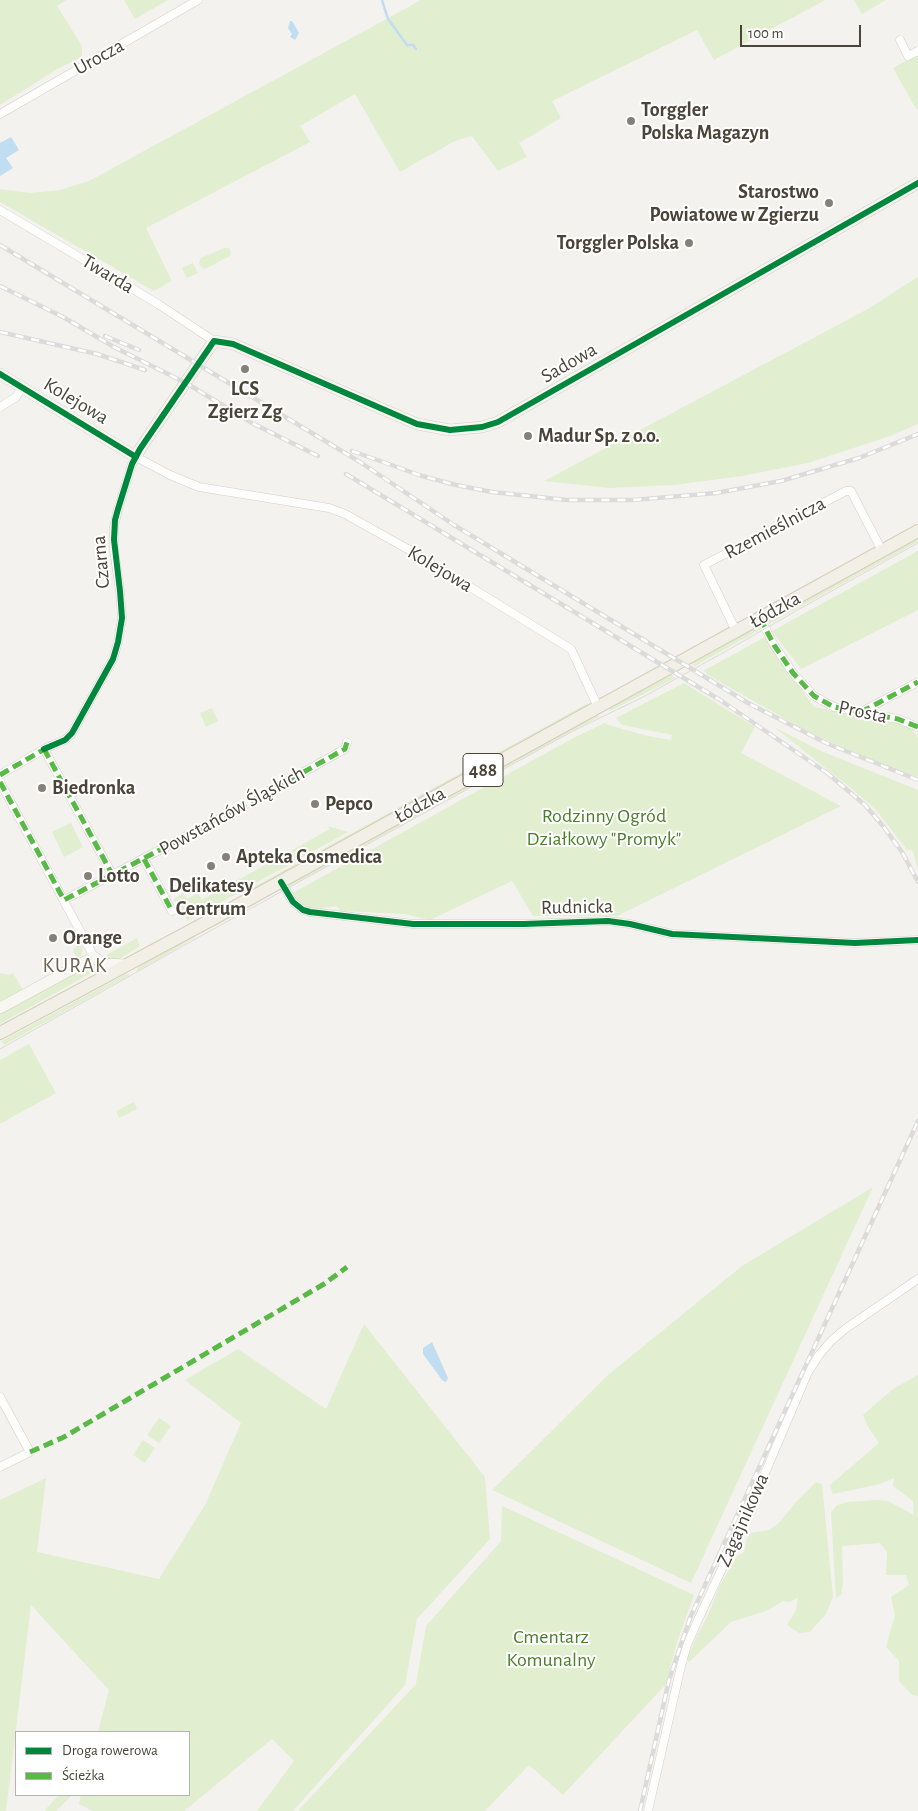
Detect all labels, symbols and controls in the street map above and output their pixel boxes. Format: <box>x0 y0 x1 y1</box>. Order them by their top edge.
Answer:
scale bar <box>743 15 864 47</box>
text: 100 m <box>748 26 783 41</box>
street label: Urocza <box>70 34 128 80</box>
place label: Torggler Polska Magazyn <box>641 98 769 145</box>
marker: Torggler Polska Magazyn <box>625 115 637 127</box>
place label: Starostwo Powiatowe w Zgierzu <box>649 180 819 227</box>
marker: Starostwo Powiatowe w Zgierzu <box>823 197 835 209</box>
place label: Torggler Polska <box>556 231 679 255</box>
marker: Torggler Polska <box>683 237 695 249</box>
street label: Twarda <box>78 249 138 299</box>
street label: Sadowa <box>537 337 601 389</box>
marker: LCS Zgierz Zg <box>239 363 251 375</box>
street label: Kolejowa <box>39 372 113 430</box>
place label: LCS Zgierz Zg <box>208 377 282 424</box>
place label: Madur Sp. z o.o. <box>538 424 660 448</box>
marker: Madur Sp. z o.o. <box>522 430 534 442</box>
street label: Rzemieślnicza <box>720 491 830 565</box>
street label: Czarna <box>87 534 115 590</box>
street label: Kolejowa <box>403 540 477 598</box>
street label: Łódzka <box>745 586 805 634</box>
street label: Prosta <box>836 695 890 729</box>
road number: 488 <box>463 754 503 786</box>
street label: Powstańców Śląskich <box>155 761 309 861</box>
place label: Biedronka <box>52 776 135 800</box>
street label: Łódzka <box>390 781 450 829</box>
marker: Biedronka <box>36 782 48 794</box>
place label: Pepco <box>325 792 373 816</box>
marker: Pepco <box>309 798 321 810</box>
park label: Rodzinny Ogród Działkowy "Promyk" <box>527 804 681 851</box>
place label: Apteka Cosmedica <box>236 845 382 869</box>
marker: Apteka Cosmedica <box>220 851 232 863</box>
marker: Delikatesy Centrum <box>205 860 217 872</box>
place label: Lotto <box>98 864 140 888</box>
marker: Lotto <box>82 870 94 882</box>
place label: Delikatesy Centrum <box>169 874 253 921</box>
street label: Rudnicka <box>541 894 613 920</box>
place label: Orange <box>63 926 122 950</box>
marker: Orange <box>47 932 59 944</box>
district label: KURAK <box>42 953 108 979</box>
street label: Zagajnikowa <box>712 1470 774 1570</box>
park label: Cmentarz Komunalny <box>506 1625 596 1672</box>
legend <box>15 1731 190 1796</box>
text: Droga rowerowa <box>62 1743 158 1758</box>
text: Ścieżka <box>62 1768 105 1783</box>

